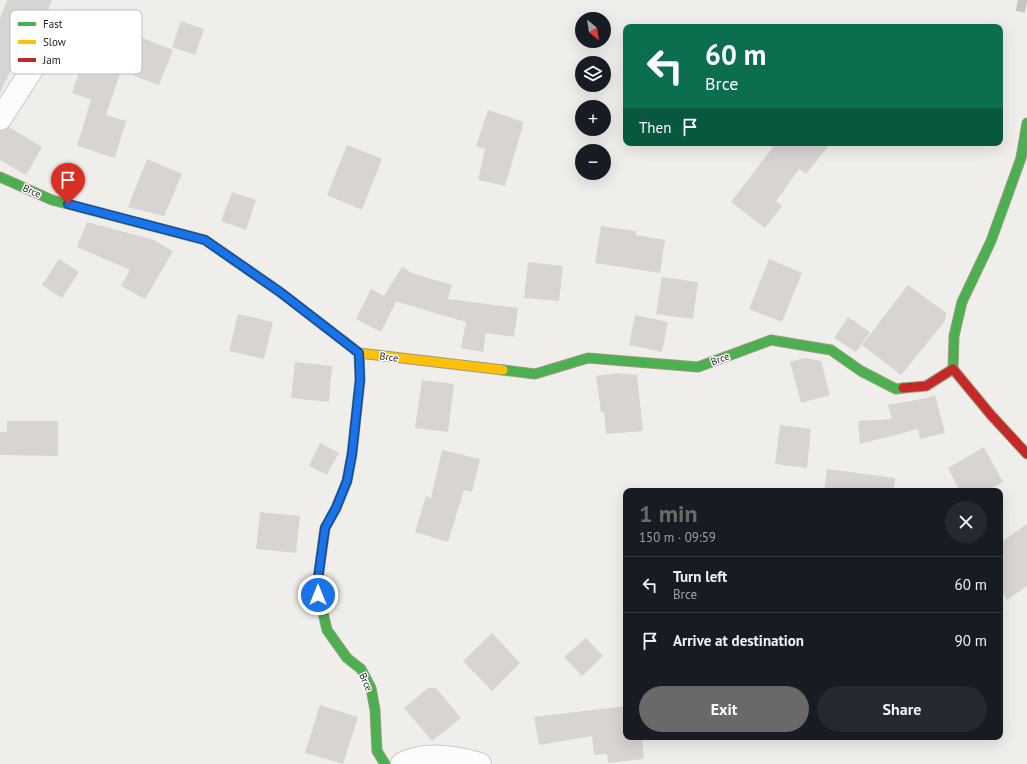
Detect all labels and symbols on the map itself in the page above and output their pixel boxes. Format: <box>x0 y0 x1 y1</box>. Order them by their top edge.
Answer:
legend <box>10 10 142 74</box>
north arrow <box>575 12 611 48</box>
text: Fast <box>43 17 63 31</box>
text: Slow <box>43 35 66 49</box>
text: Jam <box>42 53 61 67</box>
pin <box>51 163 85 204</box>
street label: Brce <box>21 181 43 201</box>
street label: Brce <box>379 349 399 365</box>
street label: Brce <box>709 350 731 368</box>
position arrow <box>297 574 339 616</box>
street label: Brce <box>356 671 376 693</box>

